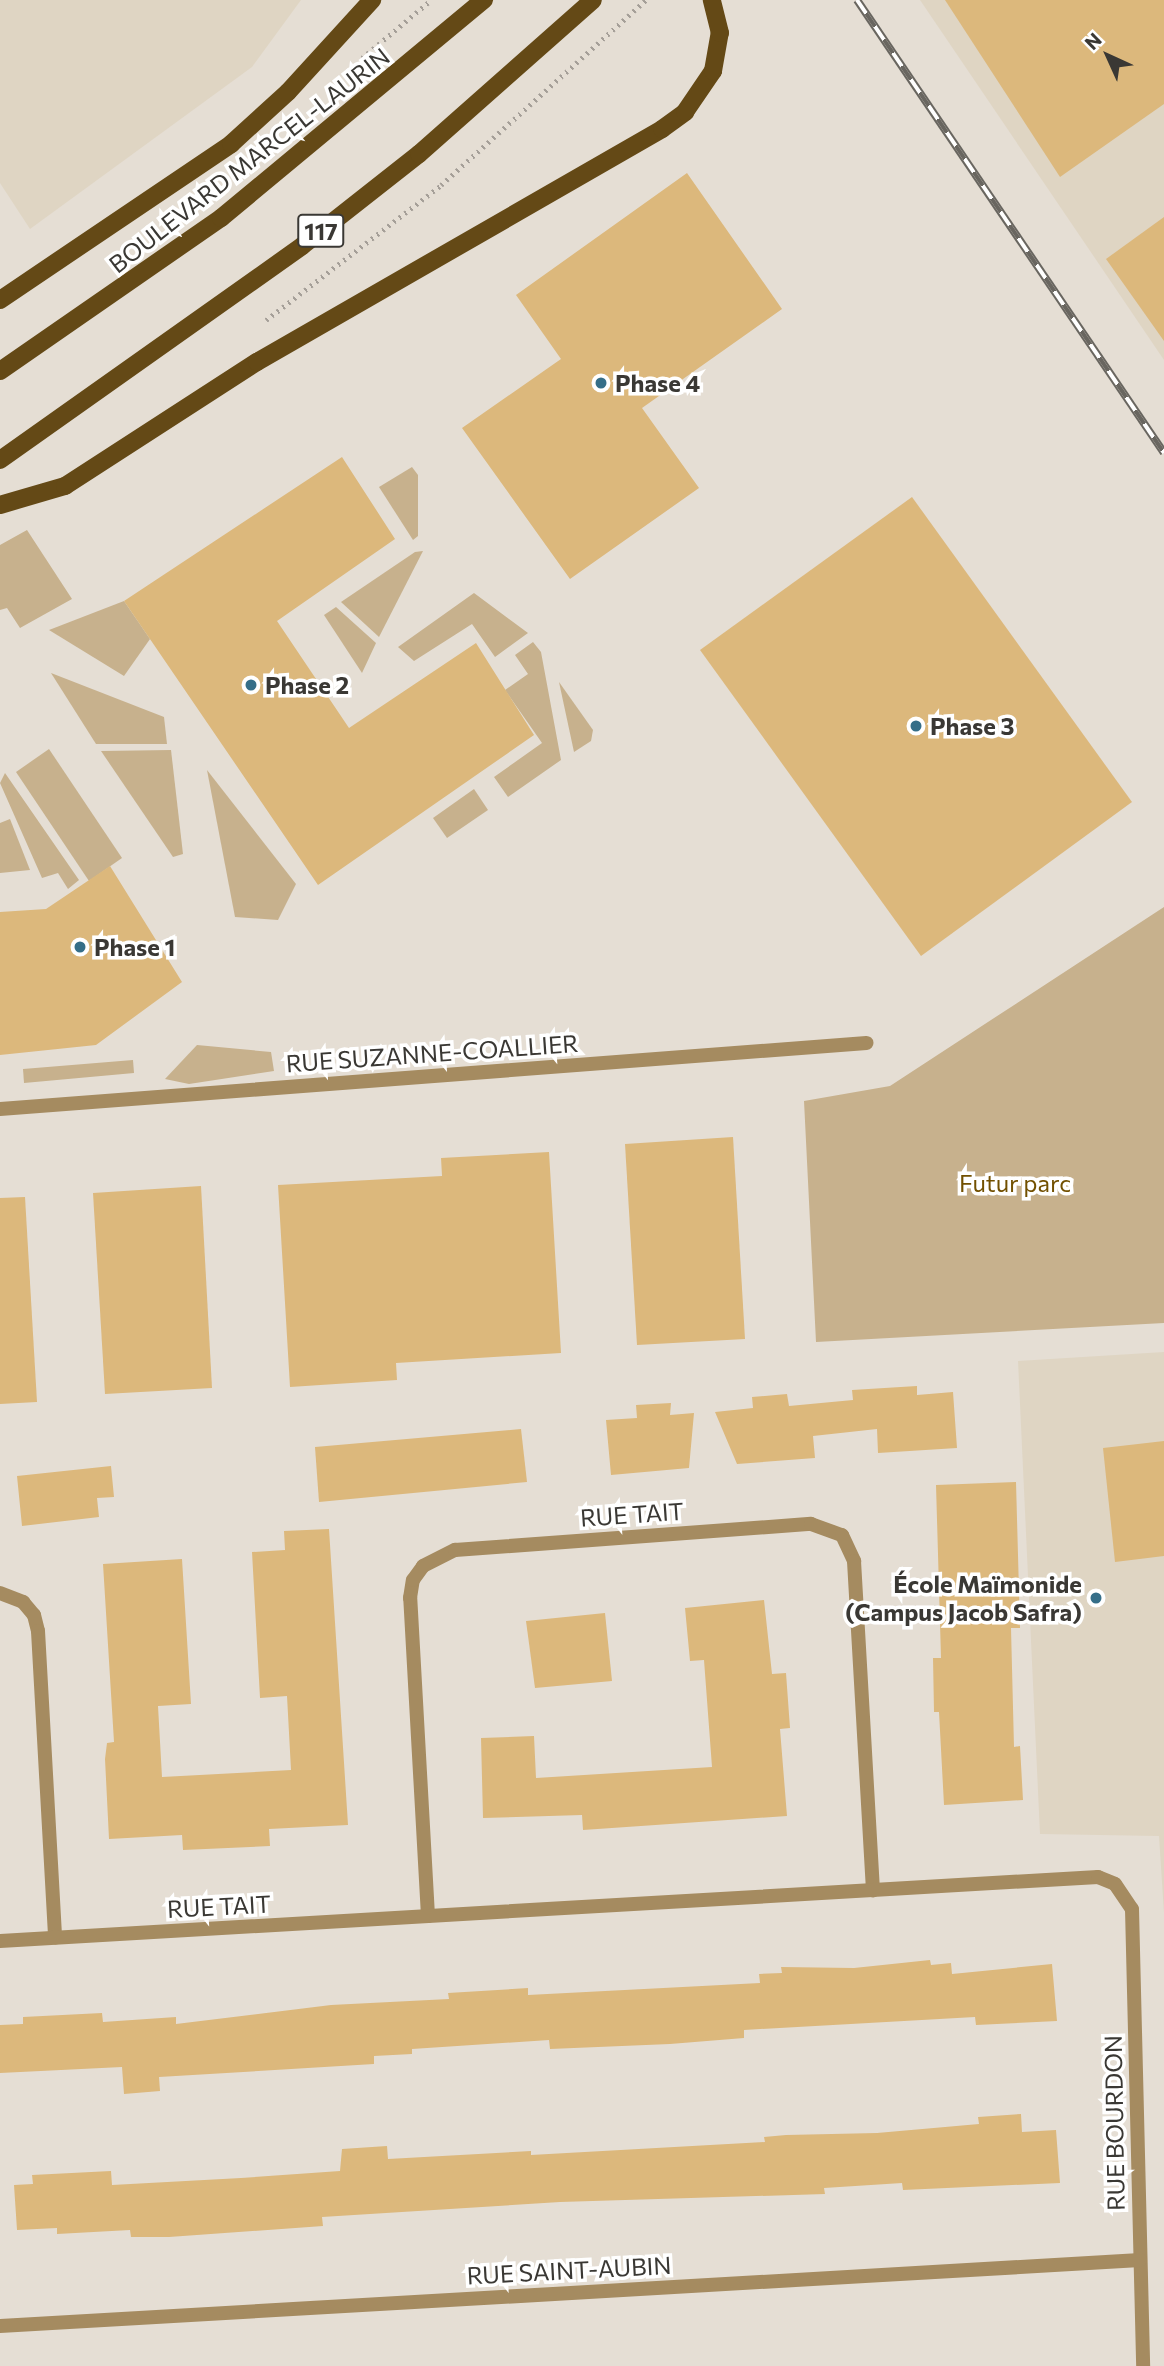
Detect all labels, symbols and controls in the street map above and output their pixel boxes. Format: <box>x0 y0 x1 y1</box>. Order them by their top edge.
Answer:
north arrow <box>1073 21 1143 91</box>
text: N <box>1080 28 1106 54</box>
street label: BOULEVARD MARCEL-LAURIN <box>103 42 395 278</box>
road number: 117 <box>296 212 346 250</box>
place label: Phase 4 <box>615 369 700 397</box>
marker: Phase 4 <box>593 375 609 391</box>
place label: Phase 2 <box>265 671 349 699</box>
marker: Phase 2 <box>243 677 259 693</box>
place label: Phase 3 <box>930 712 1014 740</box>
marker: Phase 3 <box>908 718 924 734</box>
place label: Phase 1 <box>94 933 175 961</box>
marker: Phase 1 <box>72 939 88 955</box>
street label: RUE SUZANNE-COALLIER <box>285 1028 579 1078</box>
park label: Futur parc <box>959 1169 1071 1197</box>
street label: RUE TAIT <box>579 1496 685 1532</box>
place label: École Maïmonide (Campus Jacob Safra) <box>845 1570 1082 1626</box>
marker: École Maïmonide (Campus Jacob Safra) <box>1088 1590 1104 1606</box>
street label: RUE TAIT <box>166 1889 272 1923</box>
street label: RUE BOURDON <box>1098 2035 1130 2211</box>
street label: RUE SAINT-AUBIN <box>466 2250 672 2290</box>

